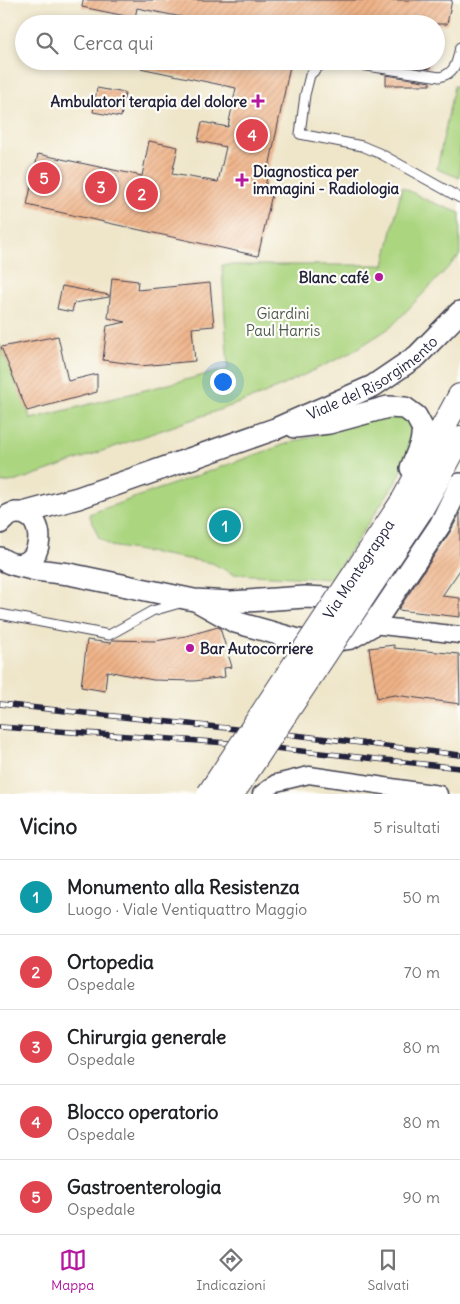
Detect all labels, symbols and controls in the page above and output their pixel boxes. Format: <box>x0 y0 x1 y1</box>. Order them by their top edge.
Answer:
search box <box>15 15 445 70</box>
icon: search <box>33 29 61 57</box>
text: Cerca qui <box>73 31 154 55</box>
place label: Ambulatori terapia del dolore <box>51 92 247 112</box>
marker: Ambulatori terapia del dolore <box>251 94 265 108</box>
pin: 4 <box>236 116 268 154</box>
pin: 5 <box>28 159 60 197</box>
place label: Diagnostica per immagini - Radiologia <box>253 162 400 199</box>
pin: 3 <box>85 168 117 206</box>
marker: Diagnostica per immagini - Radiologia <box>235 173 249 187</box>
pin: 2 <box>126 175 158 213</box>
place label: Blanc café <box>299 268 369 287</box>
marker: Blanc café <box>373 271 385 283</box>
park label: Giardini Paul Harris <box>246 304 320 340</box>
street label: Viale del Risorgimento <box>304 332 441 423</box>
your location <box>210 369 236 395</box>
pin: 1 <box>209 507 241 545</box>
street label: Via Montegrappa <box>318 515 398 622</box>
place label: Bar Autocorriere <box>200 639 313 658</box>
marker: Bar Autocorriere <box>184 642 196 654</box>
text: Vicino <box>20 813 77 840</box>
text: 5 risultati <box>373 817 440 837</box>
text: Monumento alla Resistenza <box>67 875 300 899</box>
text: 1 <box>33 887 39 907</box>
text: 50 m <box>402 887 440 907</box>
text: Luogo · Viale Ventiquattro Maggio <box>67 899 307 919</box>
text: Ortopedia <box>67 950 154 974</box>
text: 2 <box>32 962 40 982</box>
text: 70 m <box>404 962 440 982</box>
text: Ospedale <box>67 974 135 994</box>
text: Chirurgia generale <box>67 1025 226 1049</box>
text: 3 <box>31 1037 41 1057</box>
text: 80 m <box>402 1037 440 1057</box>
text: Ospedale <box>67 1049 135 1069</box>
text: Blocco operatorio <box>67 1100 219 1124</box>
text: 4 <box>31 1112 41 1132</box>
text: 80 m <box>402 1112 440 1132</box>
text: Ospedale <box>67 1124 135 1144</box>
text: Gastroenterologia <box>67 1175 221 1199</box>
text: 5 <box>31 1187 41 1207</box>
text: 90 m <box>402 1187 440 1207</box>
text: Ospedale <box>67 1199 135 1219</box>
tab: Mappa <box>51 1246 94 1294</box>
tab: Indicazioni <box>196 1246 266 1294</box>
tab: Salvati <box>368 1246 409 1294</box>

